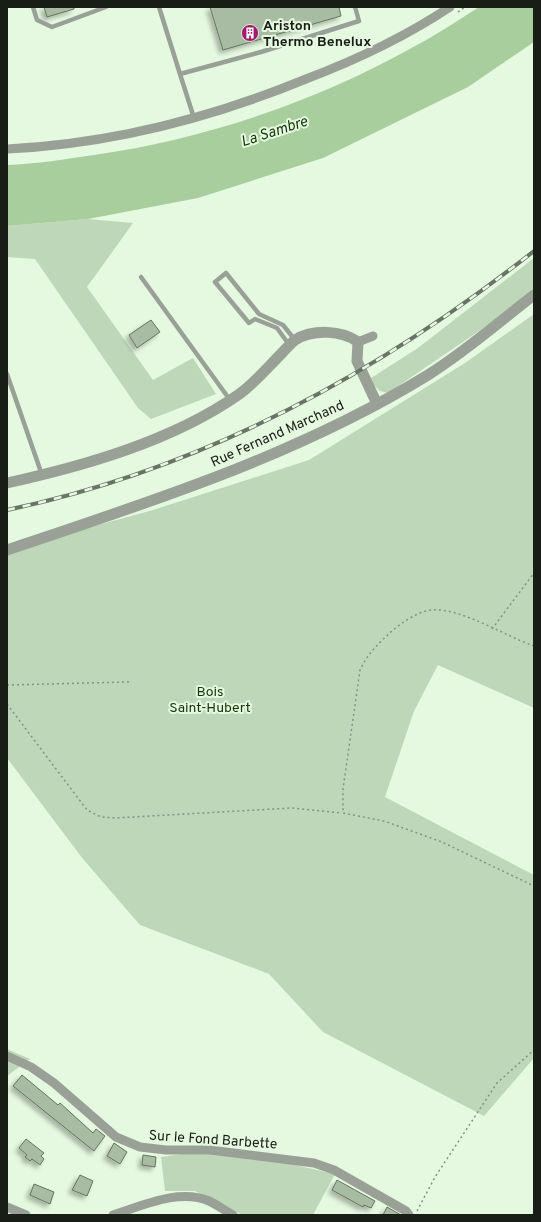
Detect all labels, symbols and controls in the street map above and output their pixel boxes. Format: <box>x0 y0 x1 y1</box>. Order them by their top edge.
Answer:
place label: Ariston Thermo Benelux <box>263 18 371 51</box>
building icon: Ariston Thermo Benelux <box>240 23 260 43</box>
water label: La Sambre <box>239 113 310 152</box>
street label: Rue Fernand Marchand <box>208 397 347 471</box>
park label: Bois Saint-Hubert <box>169 684 251 717</box>
street label: Sur le Fond Barbette <box>148 1128 278 1153</box>

